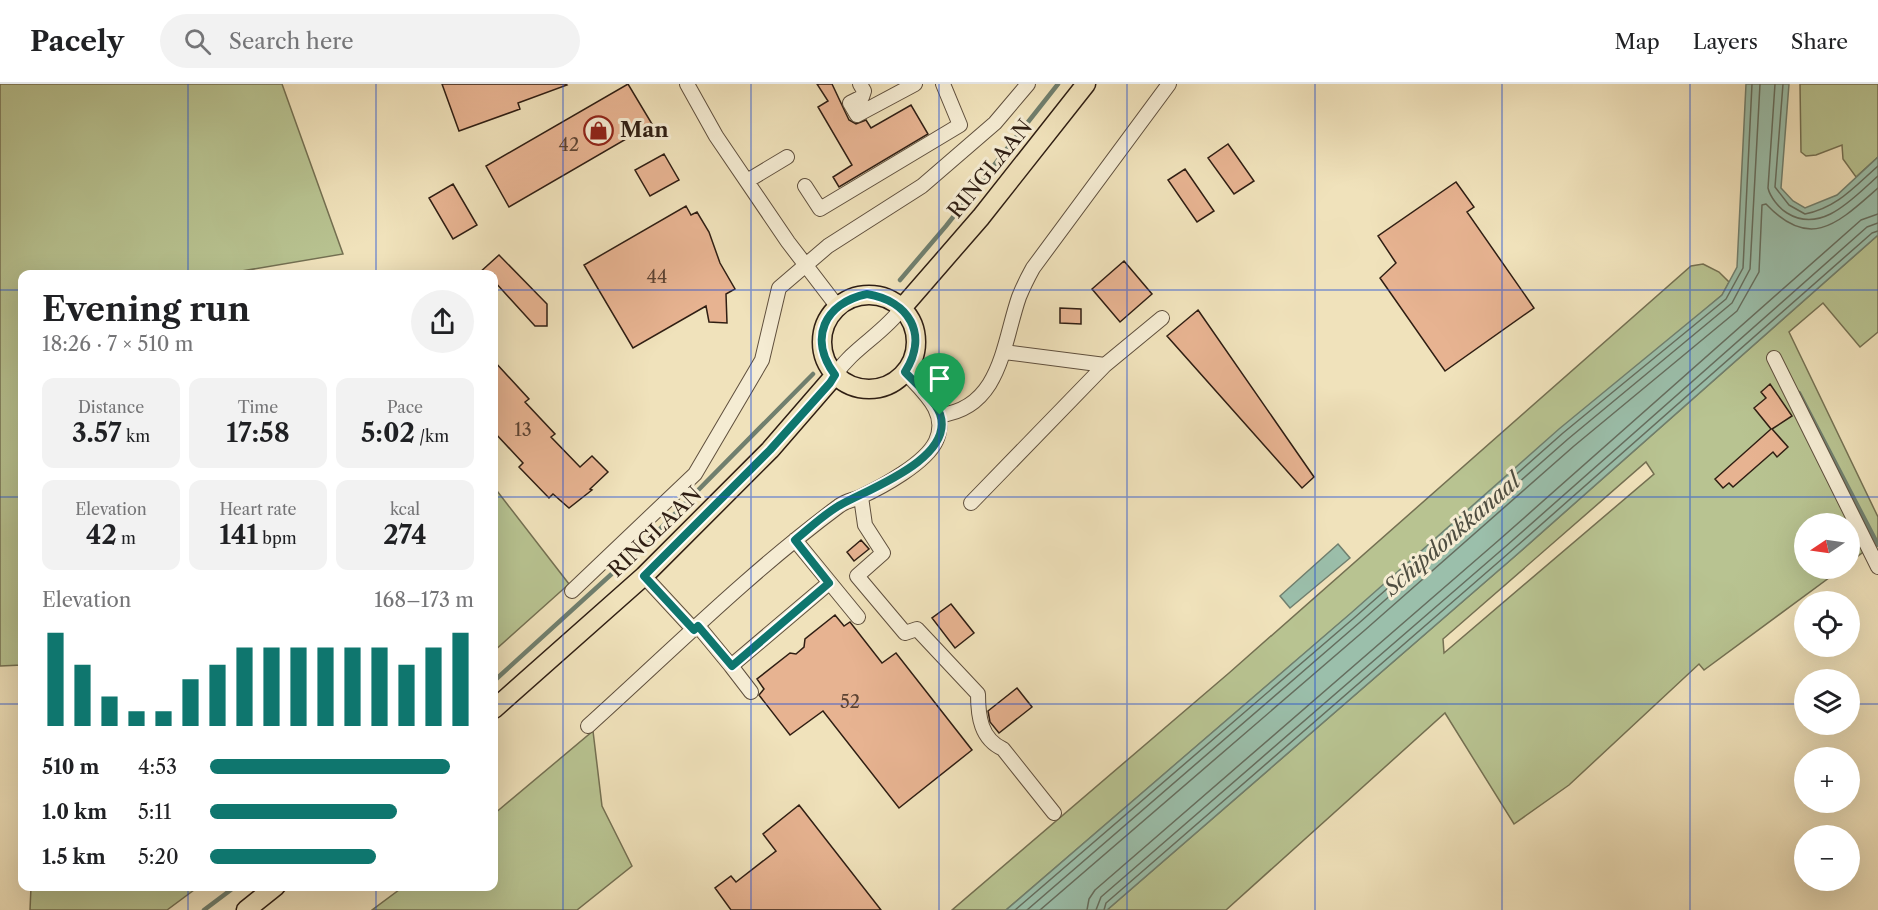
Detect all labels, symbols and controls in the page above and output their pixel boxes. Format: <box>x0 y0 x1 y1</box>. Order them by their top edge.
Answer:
search box <box>160 14 580 68</box>
text: Pacely <box>30 24 124 58</box>
icon: search <box>181 25 214 58</box>
text: Search here <box>229 28 354 55</box>
text: Map <box>1615 29 1660 54</box>
text: Layers <box>1693 29 1758 54</box>
text: Share <box>1791 29 1848 54</box>
shop icon: Man <box>583 114 615 146</box>
street label: RINGLAAN <box>942 114 1037 223</box>
place label: Man <box>620 117 669 142</box>
house number: 42 <box>559 134 579 156</box>
house number: 44 <box>647 266 667 288</box>
text: Evening run <box>42 289 250 330</box>
button: share <box>411 290 474 353</box>
text: 18:26 · 7 × 510 m <box>42 332 193 356</box>
pin <box>914 353 965 415</box>
icon: arrive <box>923 362 956 395</box>
text: Distance <box>78 397 144 417</box>
text: Time <box>238 397 278 417</box>
text: Pace <box>387 397 423 417</box>
text: 3.57 <box>72 417 122 449</box>
text: 17:58 <box>226 417 290 449</box>
text: 5:02 <box>361 417 415 449</box>
house number: 13 <box>514 419 532 441</box>
text: km <box>122 426 150 446</box>
text: /km <box>415 426 449 446</box>
water label: Schipdonkkanaal <box>1377 466 1528 602</box>
street label: RINGLAAN <box>603 481 706 582</box>
text: Elevation <box>75 499 147 519</box>
text: Heart rate <box>219 499 297 519</box>
text: kcal <box>390 499 420 519</box>
north arrow <box>1794 513 1860 579</box>
map controls <box>1794 513 1860 891</box>
text: 42 <box>86 519 117 551</box>
text: 141 <box>219 519 258 551</box>
text: 274 <box>383 519 427 551</box>
text: m <box>117 528 136 548</box>
text: bpm <box>258 528 297 548</box>
text: Elevation <box>42 588 131 612</box>
text: 168–173 m <box>374 588 474 612</box>
button: locate <box>1794 591 1860 657</box>
button: layers <box>1794 669 1860 735</box>
house number: 52 <box>840 691 860 713</box>
button: + <box>1794 747 1860 813</box>
text: 510 m <box>42 755 100 779</box>
text: 4:53 <box>138 755 177 779</box>
text: 1.0 km <box>42 800 107 824</box>
text: 5:11 <box>138 800 171 824</box>
button: − <box>1794 825 1860 891</box>
text: 1.5 km <box>42 845 106 869</box>
text: 5:20 <box>138 845 179 869</box>

